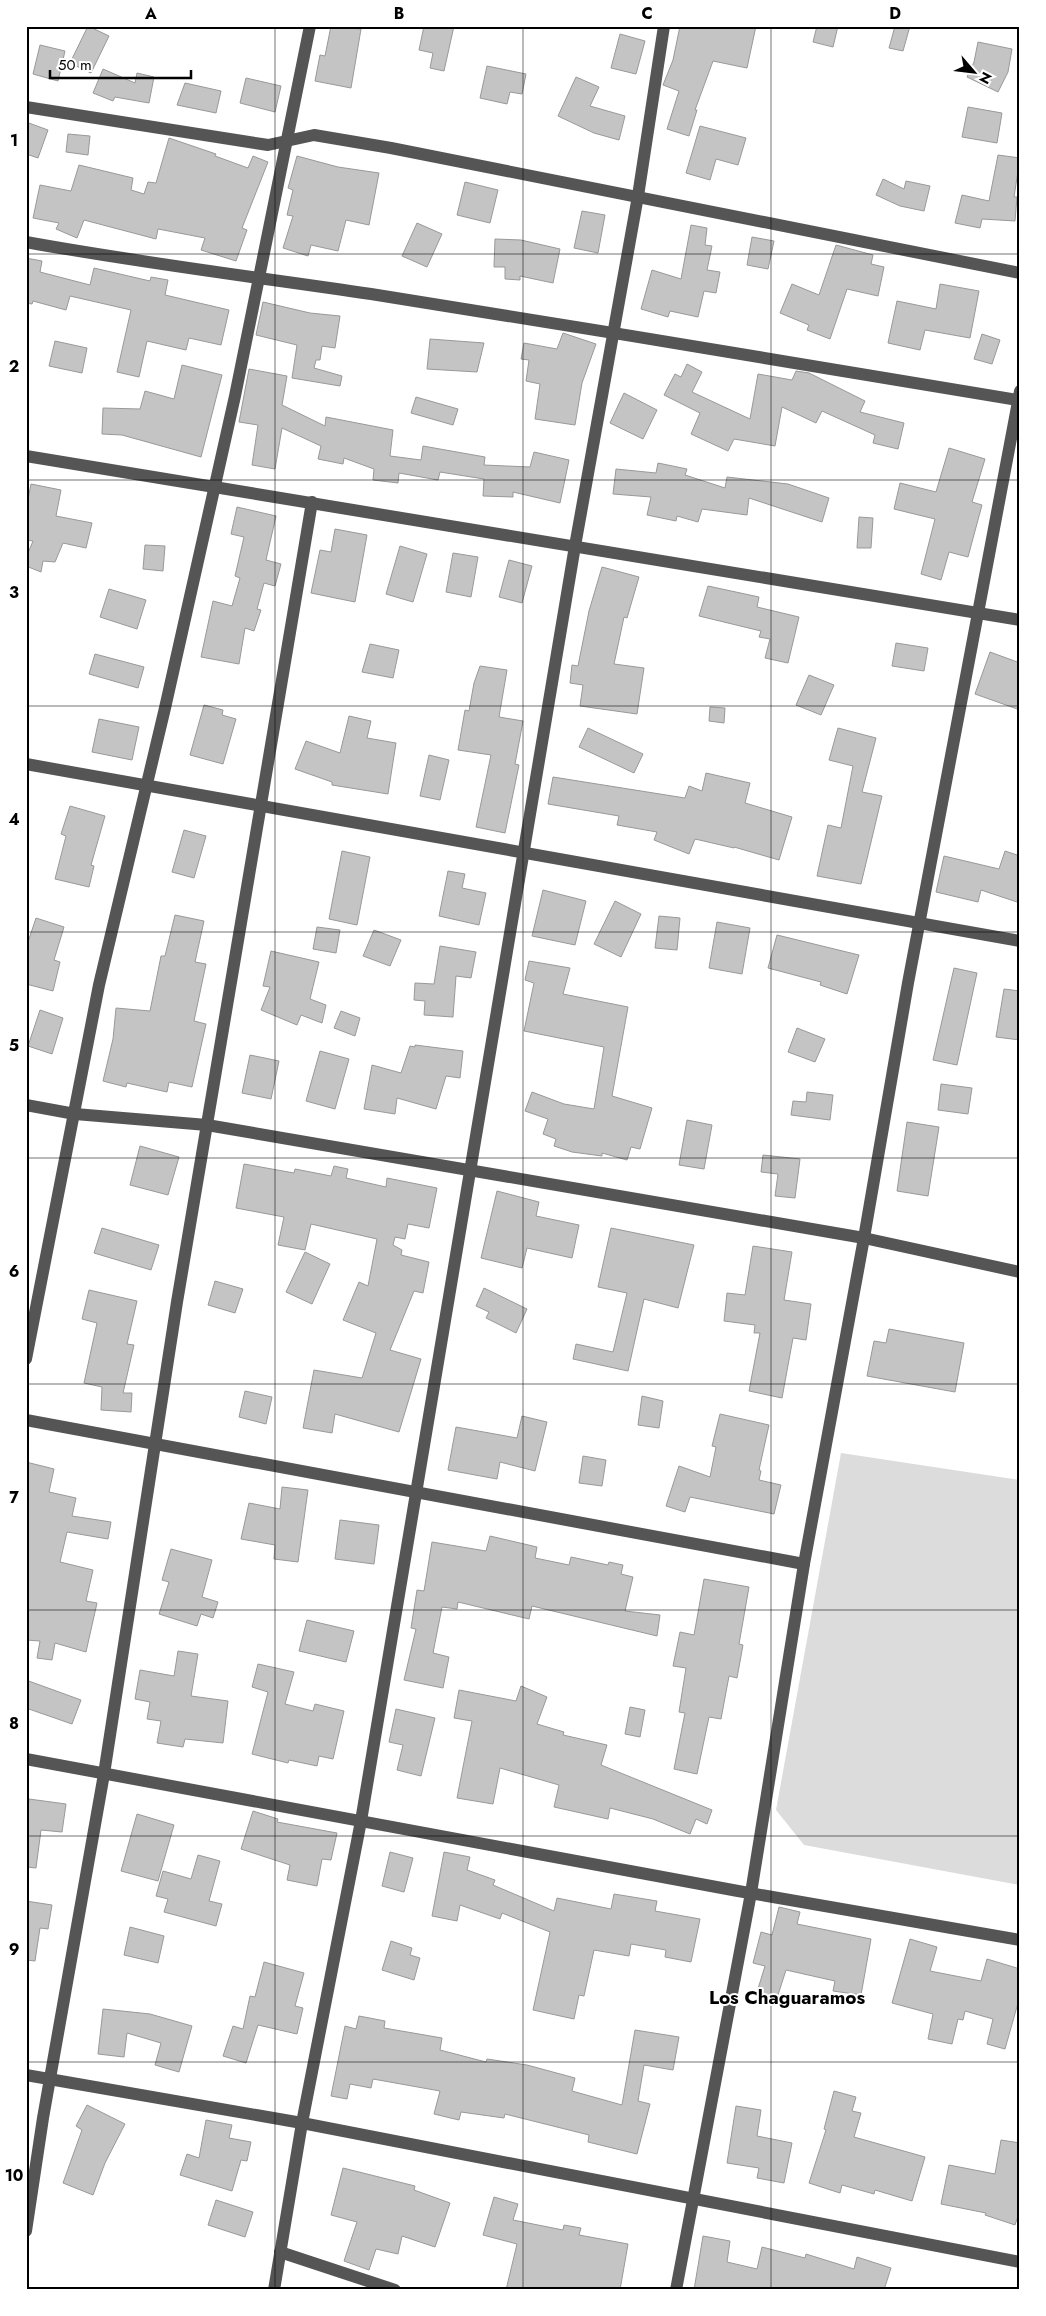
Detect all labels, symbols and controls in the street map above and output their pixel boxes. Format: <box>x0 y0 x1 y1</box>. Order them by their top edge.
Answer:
text: A <box>144 2 157 25</box>
text: B <box>394 2 404 25</box>
text: C <box>641 2 653 25</box>
text: D <box>889 2 901 25</box>
scale bar <box>50 48 191 80</box>
north arrow <box>948 48 998 98</box>
text: 50 m <box>58 54 92 76</box>
text: N <box>974 68 997 88</box>
text: 1 <box>10 129 18 152</box>
text: 2 <box>9 355 19 378</box>
text: 3 <box>9 581 19 604</box>
text: 4 <box>8 808 20 831</box>
text: 5 <box>9 1034 19 1057</box>
text: 6 <box>9 1260 19 1283</box>
text: 7 <box>9 1486 19 1509</box>
text: 8 <box>9 1712 19 1735</box>
text: 9 <box>9 1938 19 1961</box>
district label: Los Chaguaramos <box>709 1984 865 2011</box>
text: 10 <box>5 2164 23 2187</box>

